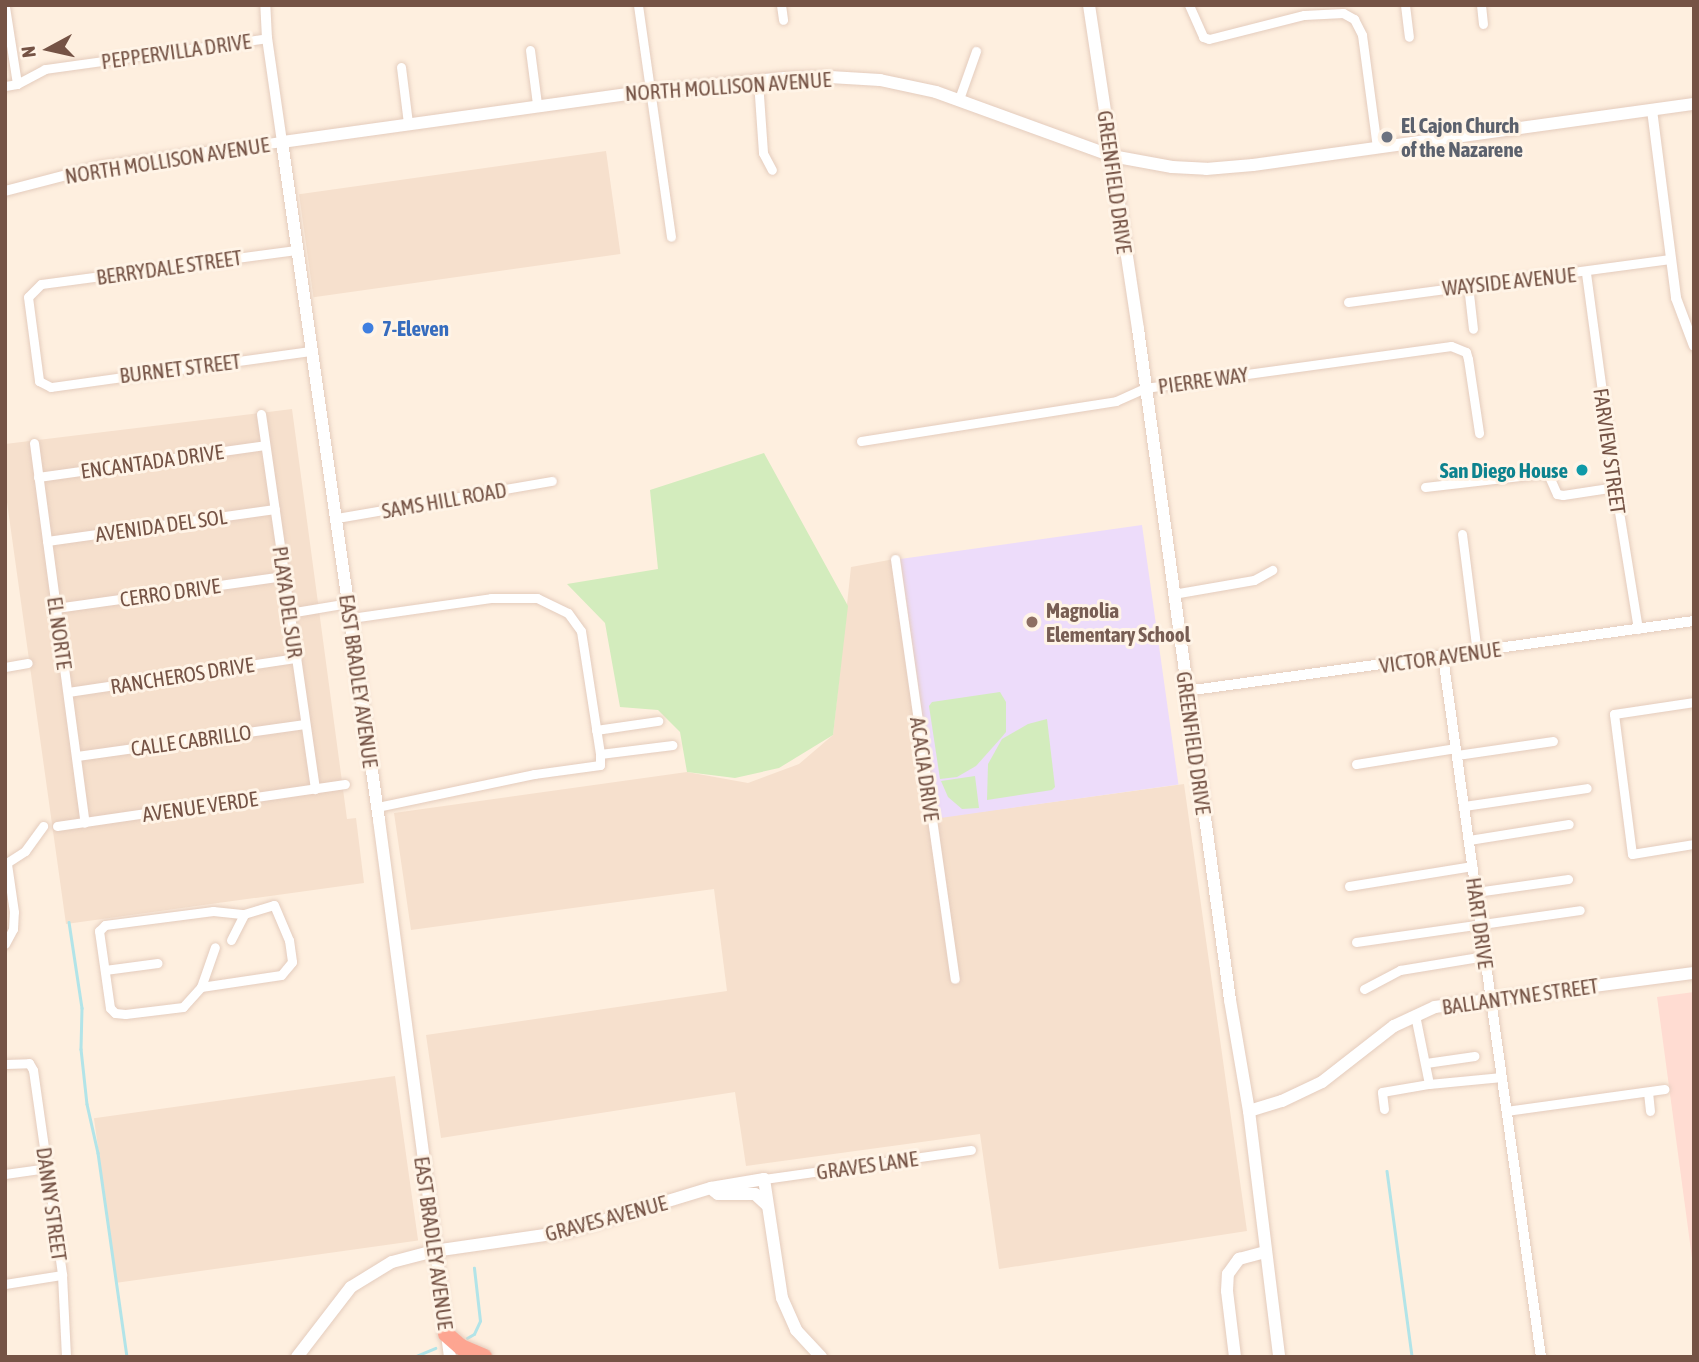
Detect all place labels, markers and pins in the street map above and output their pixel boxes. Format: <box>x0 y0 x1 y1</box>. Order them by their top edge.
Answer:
place label: El Cajon Church of the Nazarene <box>1401 112 1523 162</box>
marker: El Cajon Church of the Nazarene <box>1379 129 1395 145</box>
place label: 7-Eleven <box>382 315 449 341</box>
marker: 7-Eleven <box>360 320 376 336</box>
place label: San Diego House <box>1440 457 1568 483</box>
marker: San Diego House <box>1574 462 1590 478</box>
place label: Magnolia Elementary School <box>1046 597 1190 647</box>
marker: Magnolia Elementary School <box>1024 614 1040 630</box>

